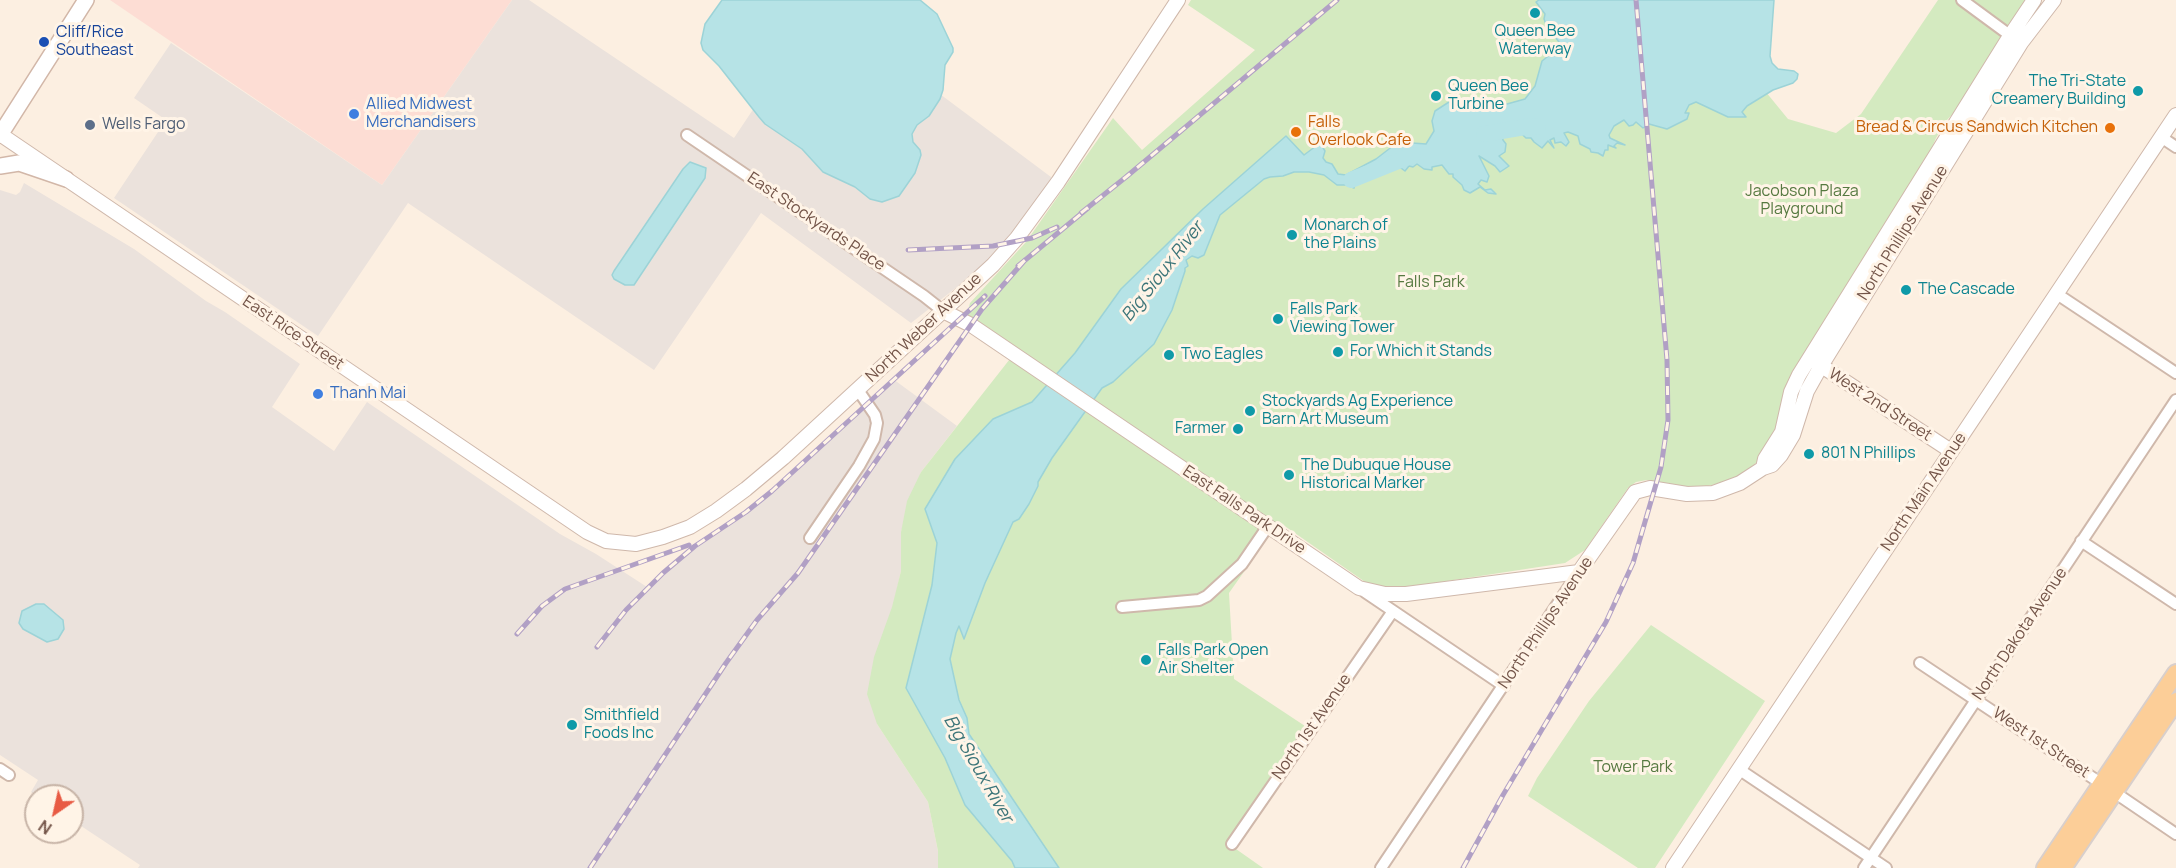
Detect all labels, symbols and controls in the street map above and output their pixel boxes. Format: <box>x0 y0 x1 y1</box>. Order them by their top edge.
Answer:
marker: Queen Bee Waterway <box>1528 6 1542 20</box>
place label: Queen Bee Waterway <box>1495 22 1575 60</box>
place label: Cliff/Rice Southeast <box>56 23 134 61</box>
marker: Cliff/Rice Southeast <box>37 35 51 49</box>
place label: The Tri-State Creamery Building <box>1992 72 2126 110</box>
place label: Queen Bee Turbine <box>1448 77 1529 115</box>
marker: The Tri-State Creamery Building <box>2131 84 2145 98</box>
marker: Queen Bee Turbine <box>1429 89 1443 103</box>
place label: Allied Midwest Merchandisers <box>366 95 476 133</box>
marker: Allied Midwest Merchandisers <box>347 107 361 121</box>
place label: Falls Overlook Cafe <box>1308 113 1411 151</box>
place label: Wells Fargo <box>102 115 185 135</box>
marker: Wells Fargo <box>83 118 97 132</box>
place label: Bread & Circus Sandwich Kitchen <box>1856 118 2098 138</box>
marker: Bread & Circus Sandwich Kitchen <box>2103 121 2117 135</box>
marker: Falls Overlook Cafe <box>1289 125 1303 139</box>
street label: North Phillips Avenue <box>1854 162 1952 304</box>
street label: East Stockyards Place <box>743 169 889 275</box>
park label: Jacobson Plaza Playground <box>1745 182 1859 220</box>
place label: Monarch of the Plains <box>1304 216 1388 254</box>
water label: Big Sioux River <box>1117 218 1209 326</box>
marker: Monarch of the Plains <box>1285 228 1299 242</box>
street label: North Weber Avenue <box>862 269 986 387</box>
park label: Falls Park <box>1397 273 1465 293</box>
place label: The Cascade <box>1918 280 2015 300</box>
marker: The Cascade <box>1899 283 1913 297</box>
street label: East Rice Street <box>239 292 347 374</box>
place label: Falls Park Viewing Tower <box>1290 300 1395 338</box>
marker: Falls Park Viewing Tower <box>1271 312 1285 326</box>
place label: For Which it Stands <box>1350 342 1492 362</box>
place label: Two Eagles <box>1181 345 1263 365</box>
marker: For Which it Stands <box>1331 345 1345 359</box>
marker: Two Eagles <box>1162 348 1176 362</box>
street label: West 2nd Street <box>1825 364 1935 446</box>
place label: Thanh Mai <box>330 384 406 404</box>
marker: Thanh Mai <box>311 387 325 401</box>
place label: Stockyards Ag Experience Barn Art Museum <box>1262 392 1453 430</box>
marker: Stockyards Ag Experience Barn Art Museum <box>1243 404 1257 418</box>
place label: Farmer <box>1175 419 1226 439</box>
marker: Farmer <box>1231 422 1245 436</box>
street label: North Main Avenue <box>1877 429 1971 555</box>
place label: 801 N Phillips <box>1821 444 1916 464</box>
marker: 801 N Phillips <box>1802 447 1816 461</box>
place label: The Dubuque House Historical Marker <box>1301 456 1451 494</box>
street label: East Falls Park Drive <box>1179 462 1309 558</box>
marker: The Dubuque House Historical Marker <box>1282 468 1296 482</box>
street label: North Phillips Avenue <box>1495 553 1597 693</box>
street label: North Dakota Avenue <box>1969 564 2071 704</box>
place label: Falls Park Open Air Shelter <box>1158 641 1268 679</box>
marker: Falls Park Open Air Shelter <box>1139 653 1153 667</box>
street label: North 1st Avenue <box>1268 671 1356 783</box>
street label: West 1st Street <box>1989 704 2093 782</box>
place label: Smithfield Foods Inc <box>584 706 659 744</box>
water label: Big Sioux River <box>939 711 1017 827</box>
marker: Smithfield Foods Inc <box>565 718 579 732</box>
park label: Tower Park <box>1593 758 1673 778</box>
north arrow <box>24 784 84 844</box>
text: N <box>34 815 56 840</box>

